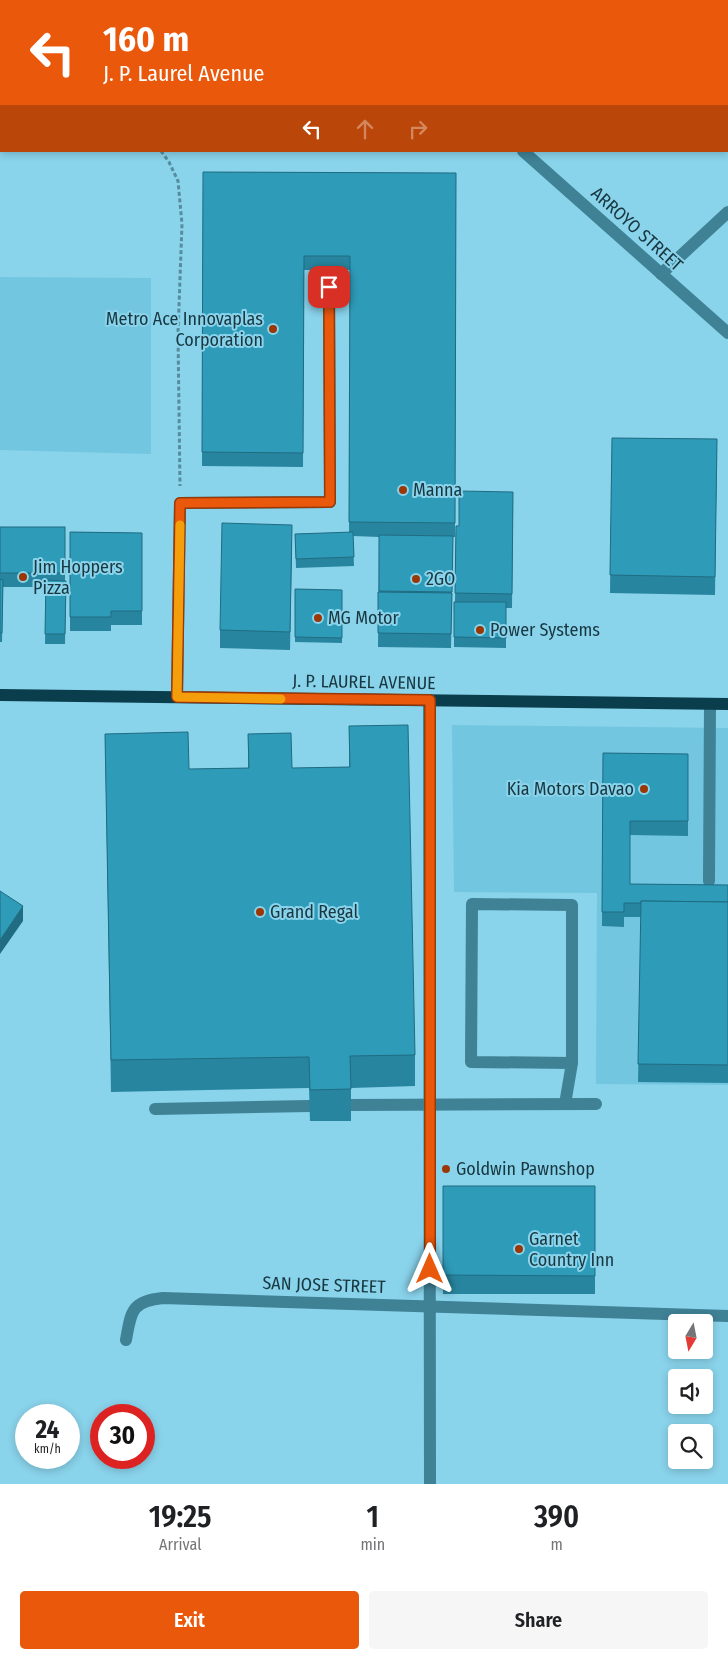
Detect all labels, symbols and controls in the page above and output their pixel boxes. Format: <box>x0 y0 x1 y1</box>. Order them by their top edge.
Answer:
text: 160 m <box>103 18 189 60</box>
icon: left <box>20 20 85 85</box>
text: J. P. Laurel Avenue <box>103 60 264 87</box>
icon: left <box>298 115 326 143</box>
icon: ahead <box>351 115 379 143</box>
icon: right <box>404 115 432 143</box>
street label: ARROYO STREET <box>587 182 688 276</box>
pin <box>308 266 350 308</box>
icon: arrive <box>315 273 343 301</box>
place label: Metro Ace Innovaplas Corporation <box>106 308 263 351</box>
marker: Metro Ace Innovaplas Corporation <box>267 323 279 335</box>
place label: Manna <box>413 479 463 501</box>
marker: Manna <box>397 484 409 496</box>
place label: Jim Hoppers Pizza <box>33 556 123 599</box>
place label: 2GO <box>426 568 455 590</box>
marker: Jim Hoppers Pizza <box>17 571 29 583</box>
marker: 2GO <box>410 573 422 585</box>
place label: MG Motor <box>328 607 400 629</box>
marker: MG Motor <box>312 612 324 624</box>
place label: Power Systems <box>490 619 600 641</box>
marker: Power Systems <box>474 624 486 636</box>
street label: J. P. LAUREL AVENUE <box>292 670 436 694</box>
place label: Kia Motors Davao <box>507 778 634 800</box>
marker: Kia Motors Davao <box>638 783 650 795</box>
place label: Grand Regal <box>270 901 358 923</box>
marker: Grand Regal <box>254 906 266 918</box>
place label: Goldwin Pawnshop <box>456 1158 595 1180</box>
marker: Goldwin Pawnshop <box>440 1163 452 1175</box>
place label: Garnet Country Inn <box>529 1228 614 1271</box>
position arrow <box>403 1242 455 1294</box>
marker: Garnet Country Inn <box>513 1243 525 1255</box>
street label: SAN JOSE STREET <box>262 1272 387 1298</box>
north arrow <box>668 1314 712 1359</box>
map controls <box>668 1314 713 1469</box>
button: sound <box>668 1369 713 1414</box>
speed limit sign: 30 <box>90 1404 155 1469</box>
text: 24 <box>36 1415 59 1445</box>
button: search <box>668 1424 713 1469</box>
text: km/h <box>34 1442 61 1456</box>
text: 19:25 <box>149 1499 212 1535</box>
text: 1 <box>367 1499 379 1535</box>
text: 390 <box>534 1499 579 1535</box>
text: Arrival <box>159 1535 201 1554</box>
text: min <box>360 1535 385 1554</box>
text: m <box>550 1535 563 1554</box>
button: Exit <box>20 1591 359 1649</box>
button: Share <box>369 1591 708 1649</box>

